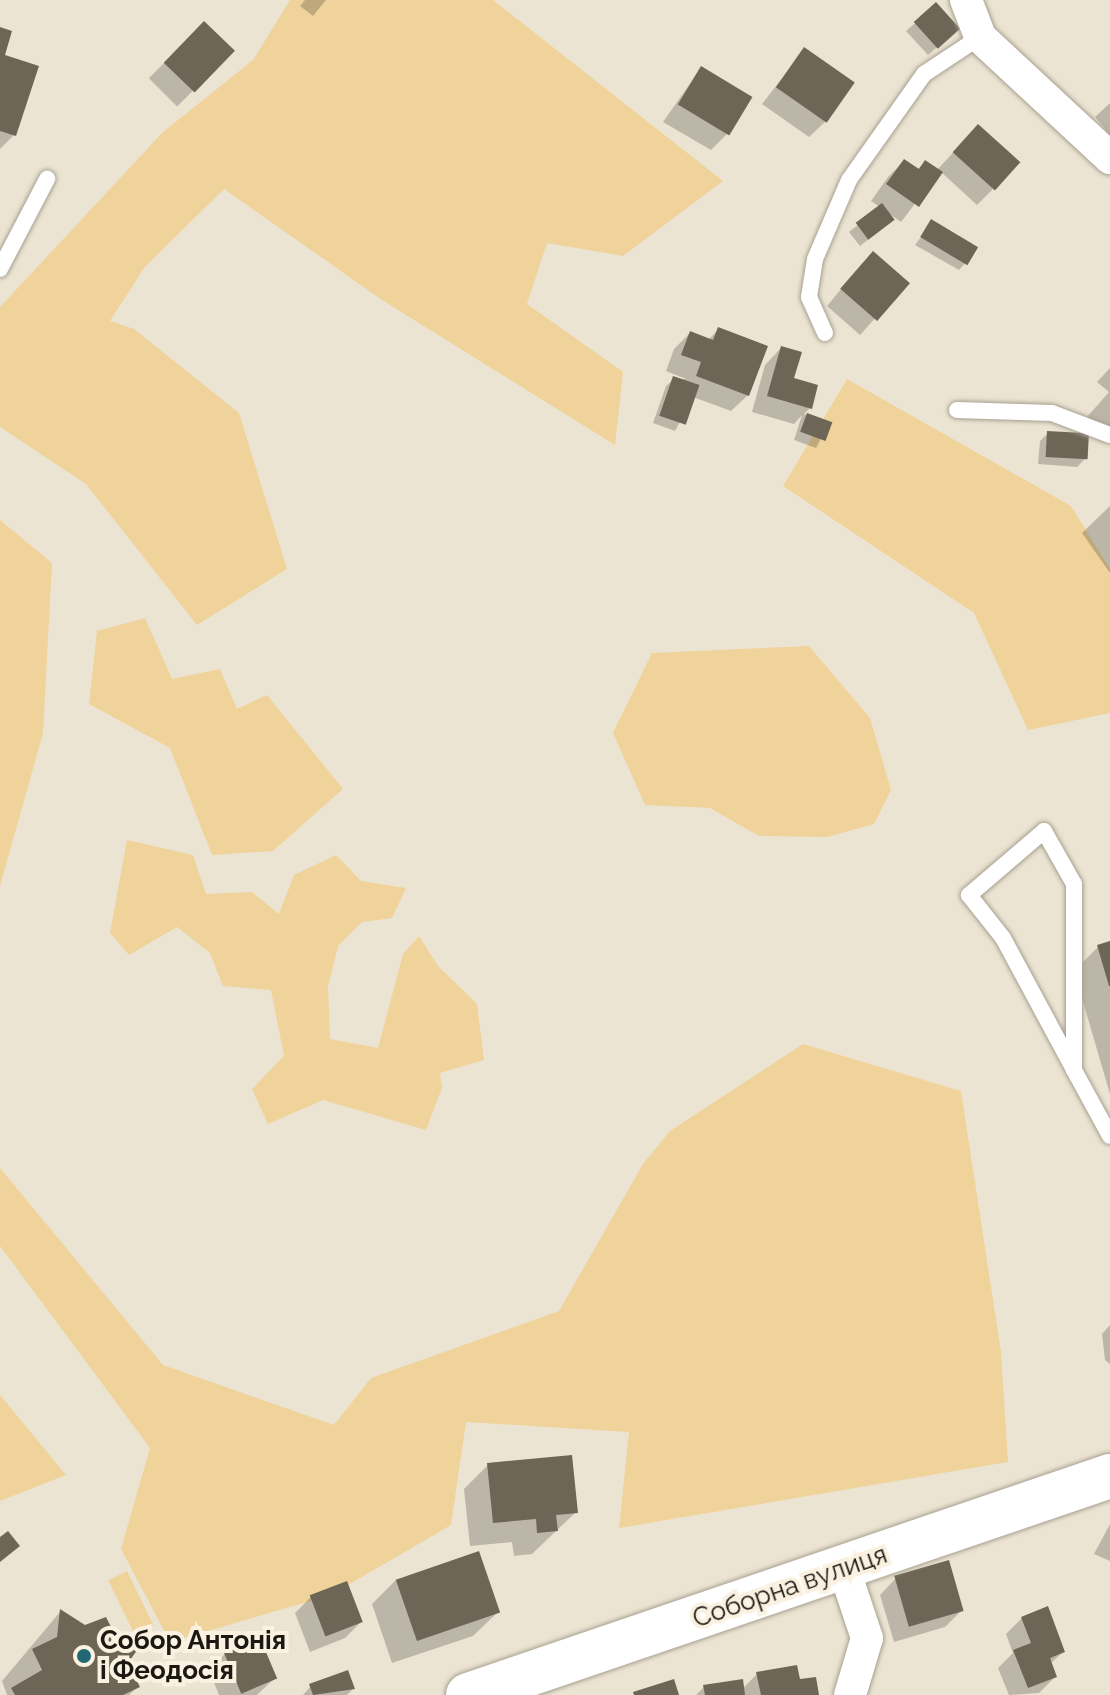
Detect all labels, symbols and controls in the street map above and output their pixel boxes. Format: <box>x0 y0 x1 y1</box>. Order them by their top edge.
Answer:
street label: Соборна вулиця <box>689 1539 891 1635</box>
place label: Собор Антонія і Феодосія <box>100 1625 287 1686</box>
marker: Собор Антонія і Феодосія <box>75 1647 93 1665</box>

